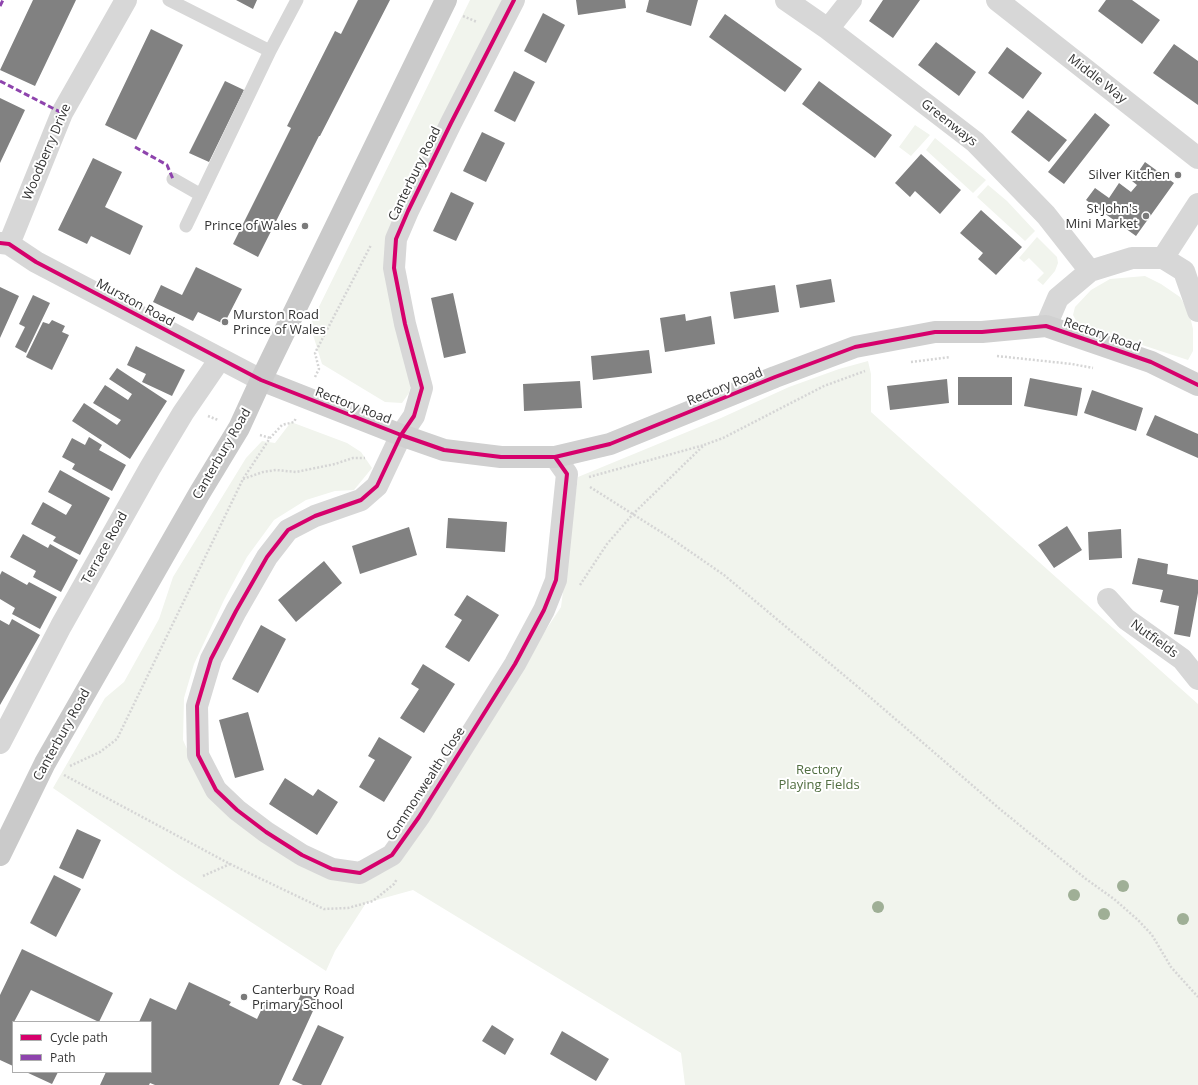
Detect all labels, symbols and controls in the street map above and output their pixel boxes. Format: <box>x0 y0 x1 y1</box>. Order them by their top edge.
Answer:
street label: Middle Way <box>1064 51 1130 107</box>
street label: Greenways <box>918 96 980 150</box>
street label: Woodberry Drive <box>20 101 74 203</box>
street label: Canterbury Road <box>385 124 445 224</box>
place label: Silver Kitchen <box>1088 167 1170 183</box>
marker: Silver Kitchen <box>1173 170 1183 180</box>
place label: St John's Mini Market <box>1065 201 1138 232</box>
marker: St John's Mini Market <box>1141 211 1151 221</box>
place label: Prince of Wales <box>204 218 297 234</box>
marker: Prince of Wales <box>300 221 310 231</box>
street label: Murston Road <box>93 276 177 330</box>
place label: Murston Road Prince of Wales <box>233 307 326 338</box>
street label: Rectory Road <box>1062 315 1142 355</box>
marker: Murston Road Prince of Wales <box>220 317 230 327</box>
street label: Rectory Road <box>685 365 765 409</box>
street label: Rectory Road <box>313 384 393 428</box>
street label: Canterbury Road <box>190 406 254 502</box>
street label: Terrace Road <box>79 509 131 587</box>
street label: Nutfields <box>1127 617 1181 661</box>
street label: Canterbury Road <box>30 686 94 784</box>
street label: Commonwealth Close <box>383 724 469 844</box>
park label: Rectory Playing Fields <box>778 762 860 793</box>
place label: Canterbury Road Primary School <box>252 982 355 1013</box>
marker: Canterbury Road Primary School <box>239 992 249 1002</box>
legend <box>12 1021 152 1073</box>
text: Cycle path <box>50 1029 108 1046</box>
text: Path <box>50 1049 76 1066</box>

